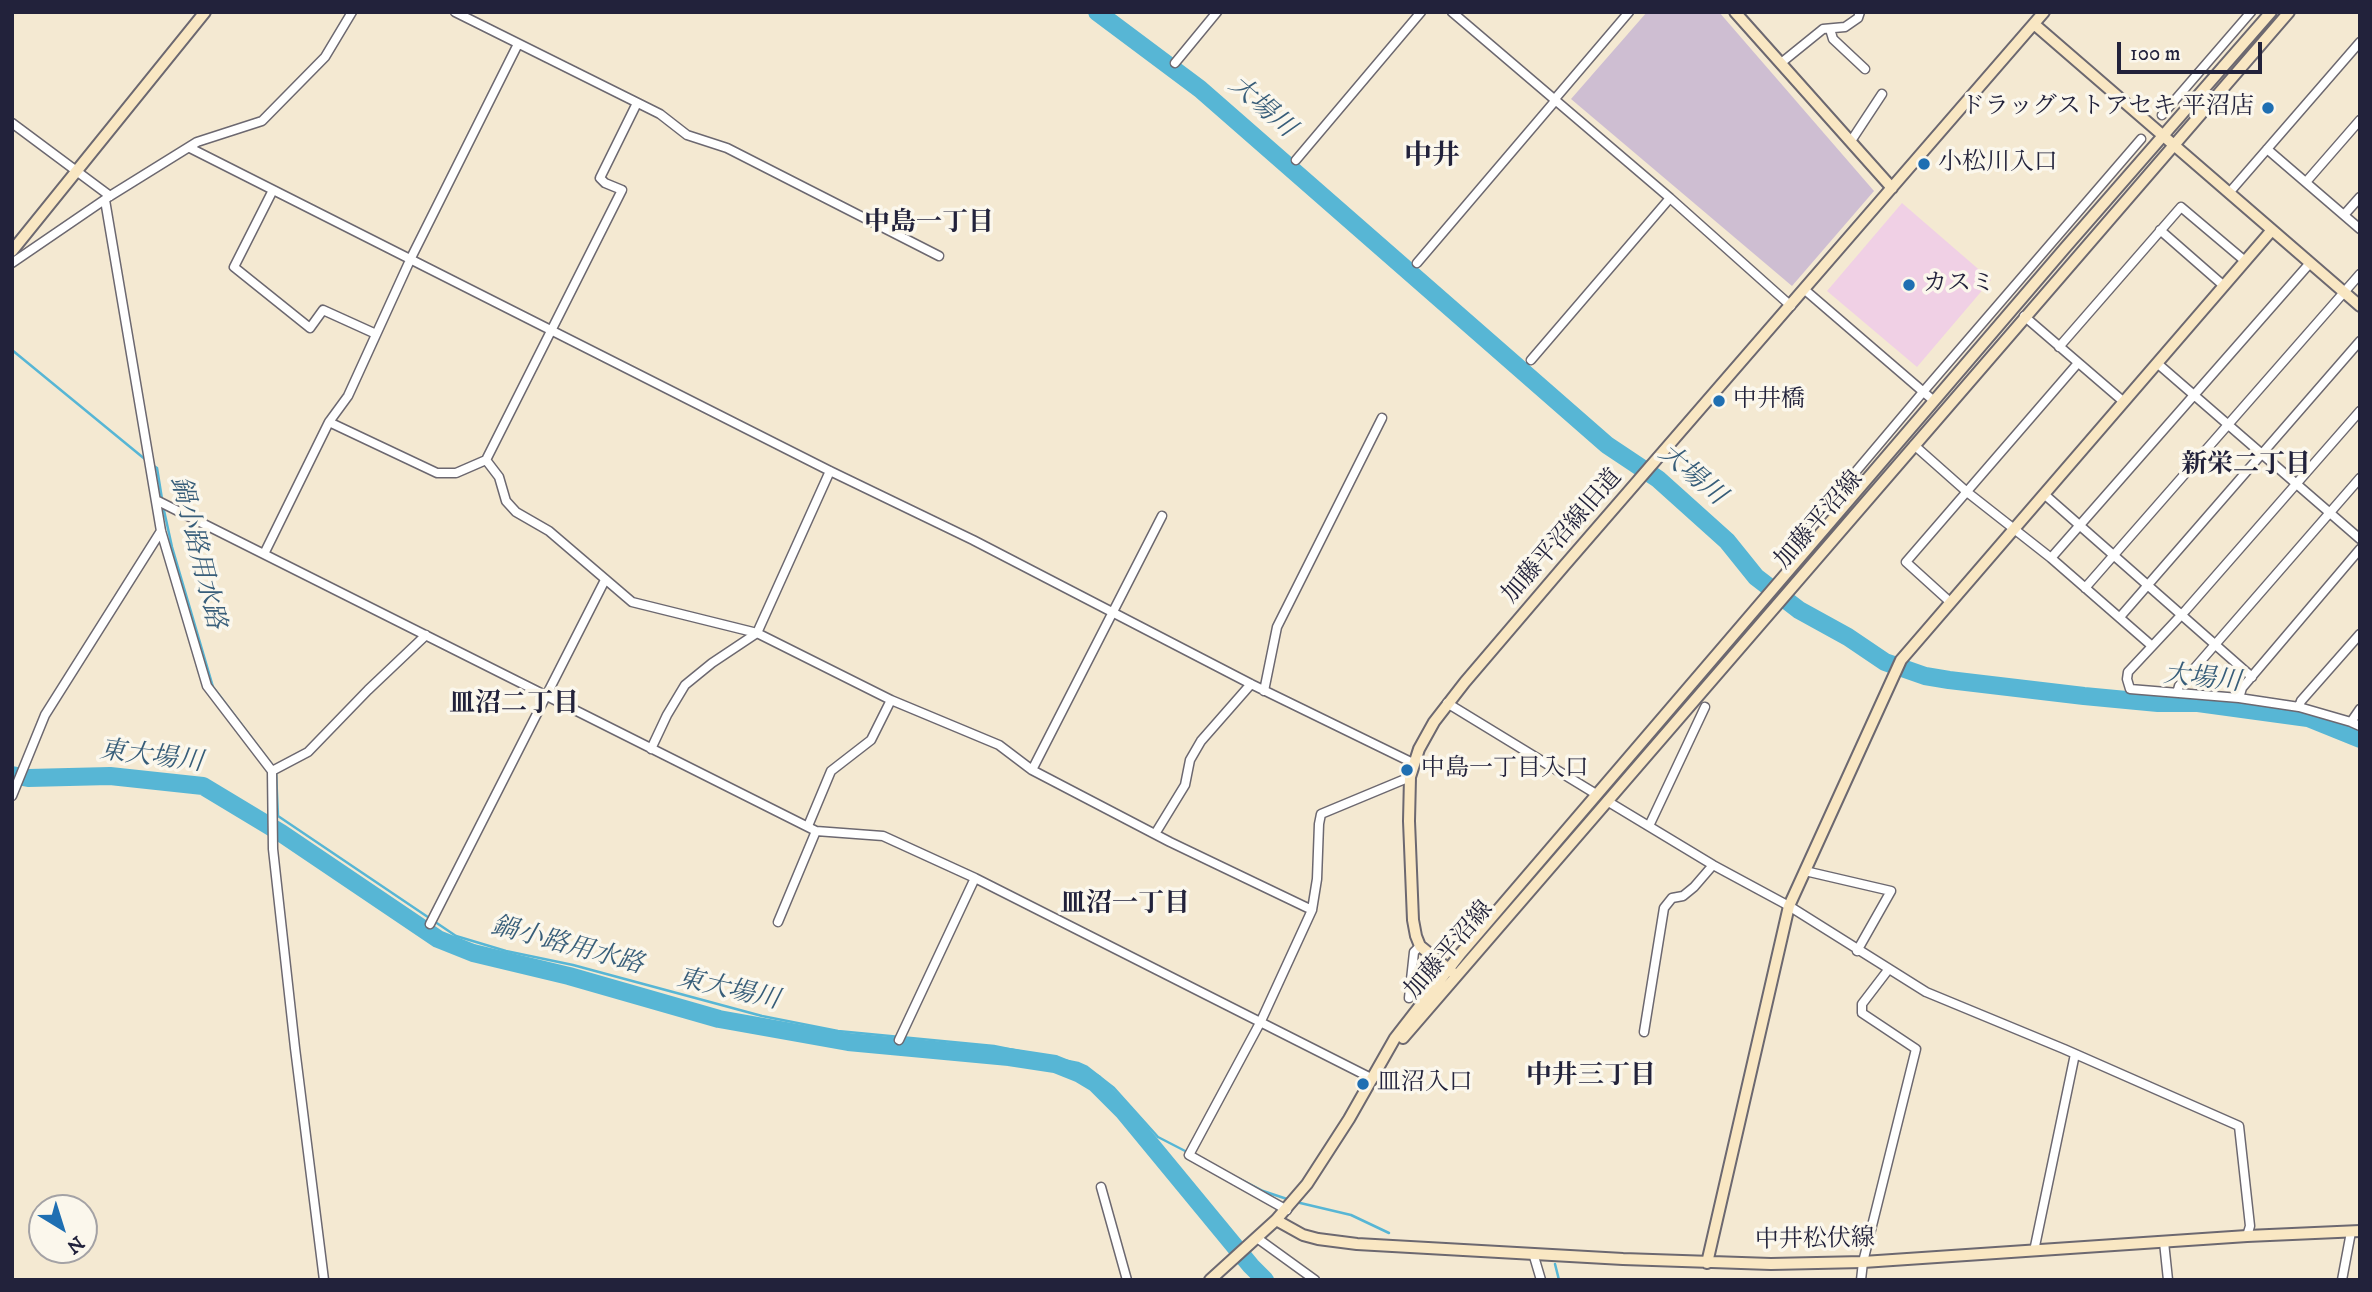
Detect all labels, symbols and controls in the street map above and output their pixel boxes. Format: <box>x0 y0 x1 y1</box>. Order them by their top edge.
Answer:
scale bar <box>2120 28 2265 72</box>
text: 100 m <box>2130 41 2181 67</box>
water label: 大場川 <box>1221 71 1301 145</box>
place label: ドラッグストアセキ 平沼店 <box>1961 94 2254 122</box>
marker: ドラッグストアセキ 平沼店 <box>2260 100 2276 116</box>
district label: 中井 <box>1404 141 1460 175</box>
place label: 小松川入口 <box>1938 150 2058 178</box>
marker: 小松川入口 <box>1916 156 1932 172</box>
district label: 中島一丁目 <box>864 209 994 241</box>
place label: カスミ <box>1923 271 1995 299</box>
marker: カスミ <box>1901 277 1917 293</box>
place label: 中井橋 <box>1733 387 1805 415</box>
marker: 中井橋 <box>1711 393 1727 409</box>
water label: 大場川 <box>1651 439 1731 513</box>
district label: 新栄二丁目 <box>2181 451 2311 483</box>
street label: 加藤平沼線旧道 <box>1497 464 1629 610</box>
street label: 加藤平沼線 <box>1770 466 1870 576</box>
water label: 鍋小路用水路 <box>162 474 230 632</box>
water label: 大場川 <box>2162 660 2242 700</box>
district label: 皿沼二丁目 <box>449 690 579 722</box>
water label: 東大場川 <box>97 736 205 780</box>
place label: 中島一丁目入口 <box>1421 756 1589 784</box>
marker: 中島一丁目入口 <box>1399 762 1415 778</box>
district label: 皿沼一丁目 <box>1060 890 1190 922</box>
street label: 加藤平沼線 <box>1400 896 1500 1006</box>
water label: 鍋小路用水路 <box>488 912 646 982</box>
water label: 東大場川 <box>674 964 782 1018</box>
district label: 中井三丁目 <box>1526 1062 1656 1094</box>
place label: 皿沼入口 <box>1377 1070 1473 1098</box>
marker: 皿沼入口 <box>1355 1076 1371 1092</box>
north arrow <box>28 1194 98 1264</box>
street label: 中井松伏線 <box>1755 1226 1875 1256</box>
text: N <box>62 1230 88 1258</box>

